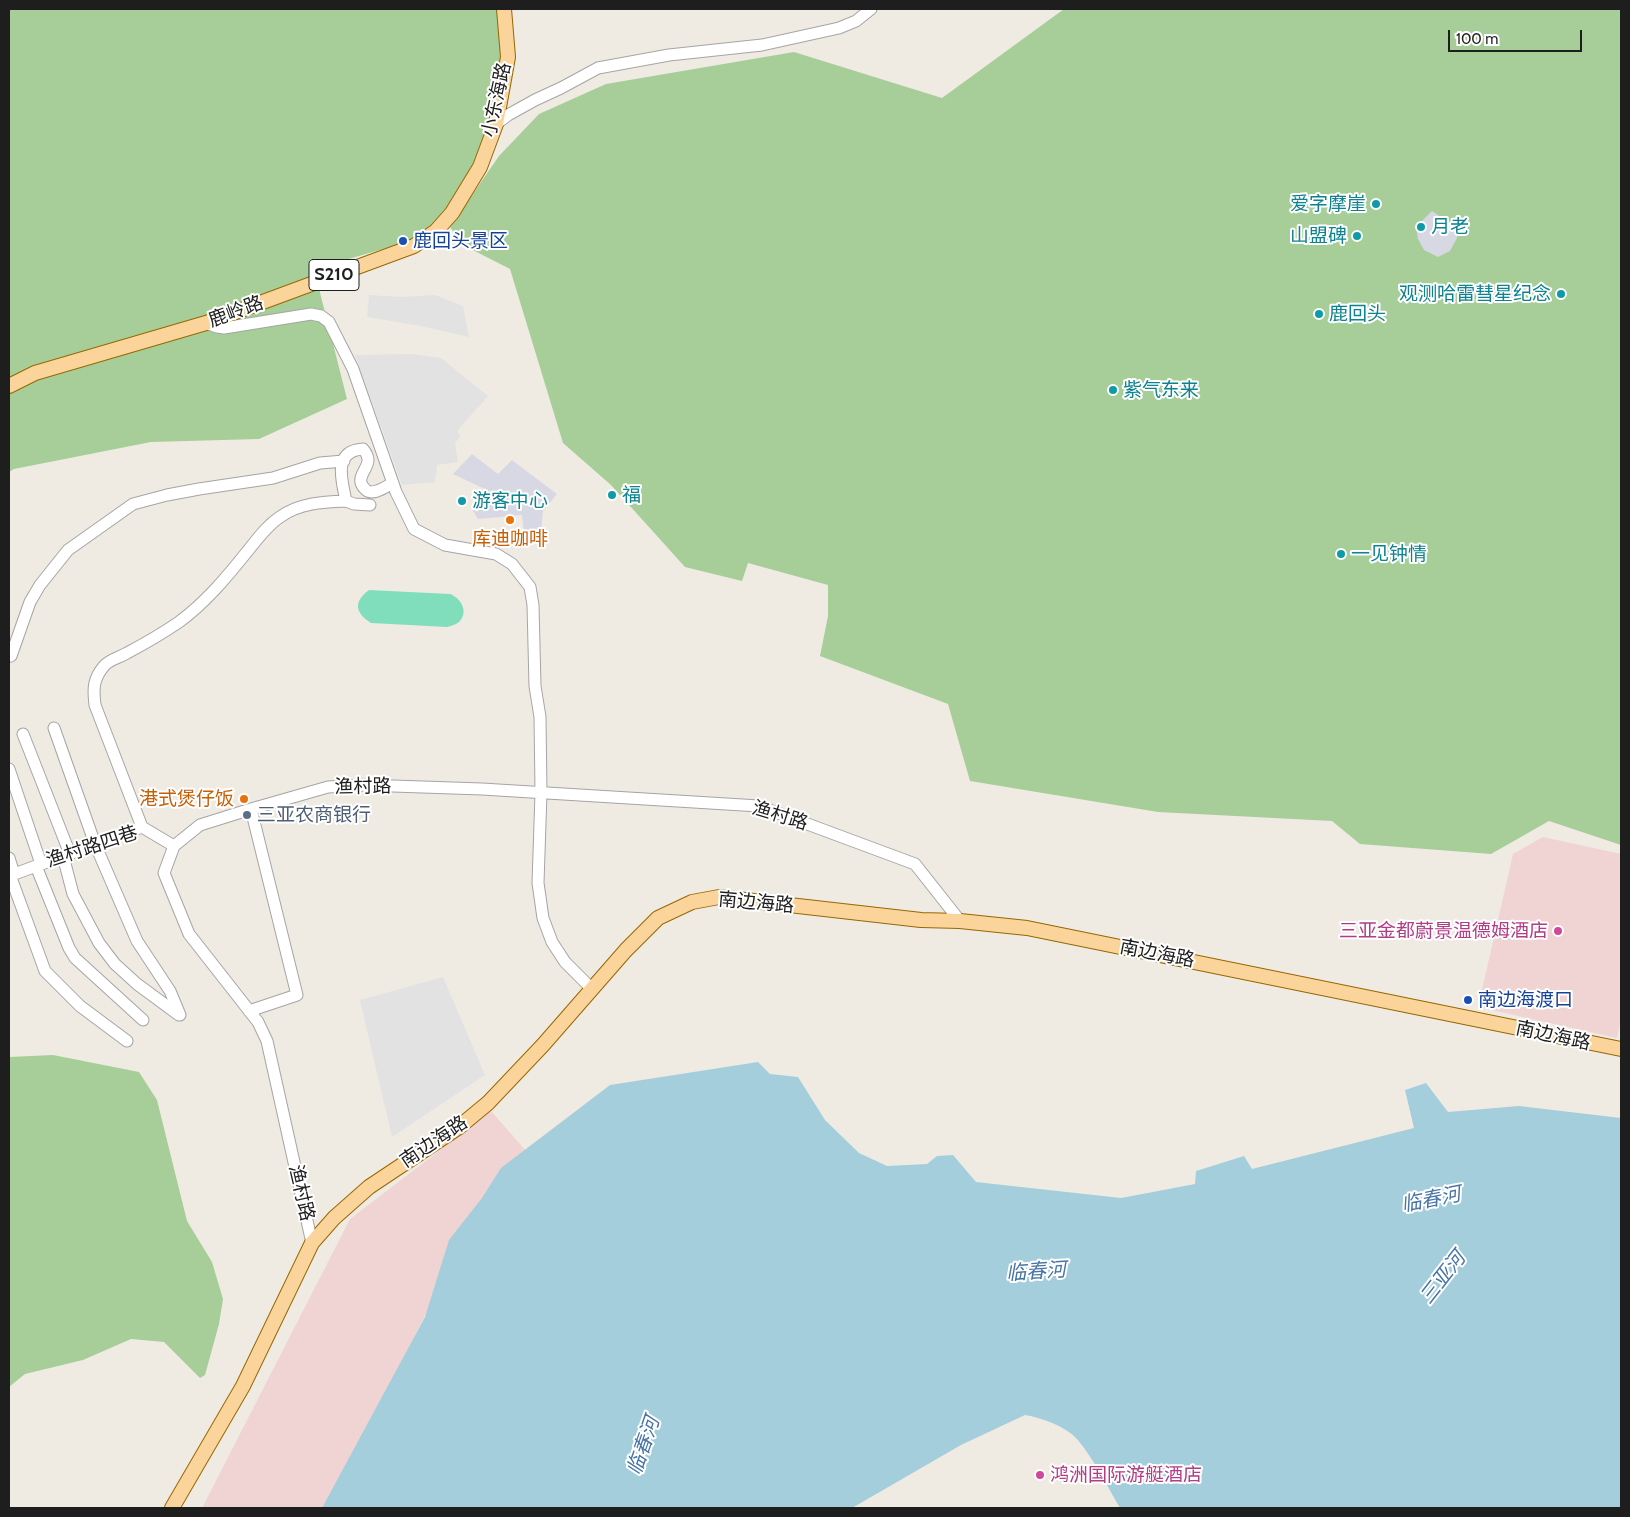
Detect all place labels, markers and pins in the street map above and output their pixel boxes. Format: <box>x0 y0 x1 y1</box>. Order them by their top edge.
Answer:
place label: 爱字摩崖 <box>1290 193 1366 215</box>
marker: 爱字摩崖 <box>1370 198 1382 210</box>
place label: 月老 <box>1431 216 1469 238</box>
marker: 月老 <box>1415 221 1427 233</box>
place label: 山盟碑 <box>1290 225 1347 247</box>
place label: 鹿回头景区 <box>413 230 508 252</box>
marker: 山盟碑 <box>1351 230 1363 242</box>
marker: 鹿回头景区 <box>397 235 409 247</box>
place label: 观测哈雷彗星纪念 <box>1399 283 1551 305</box>
marker: 观测哈雷彗星纪念 <box>1555 288 1567 300</box>
place label: 鹿回头 <box>1329 303 1386 325</box>
marker: 鹿回头 <box>1313 308 1325 320</box>
place label: 紫气东来 <box>1123 379 1199 401</box>
marker: 紫气东来 <box>1107 384 1119 396</box>
place label: 福 <box>622 484 641 506</box>
marker: 福 <box>606 489 618 501</box>
place label: 游客中心 <box>472 490 548 512</box>
marker: 游客中心 <box>456 495 468 507</box>
marker: 库迪咖啡 <box>504 514 516 526</box>
place label: 库迪咖啡 <box>472 528 548 550</box>
place label: 一见钟情 <box>1351 543 1427 565</box>
marker: 一见钟情 <box>1335 548 1347 560</box>
place label: 港式煲仔饭 <box>139 788 234 810</box>
marker: 港式煲仔饭 <box>238 793 250 805</box>
place label: 三亚农商银行 <box>257 804 371 826</box>
marker: 三亚农商银行 <box>241 809 253 821</box>
place label: 三亚金都蔚景温德姆酒店 <box>1339 920 1548 942</box>
marker: 三亚金都蔚景温德姆酒店 <box>1552 925 1564 937</box>
place label: 南边海渡口 <box>1478 989 1573 1011</box>
marker: 南边海渡口 <box>1462 994 1474 1006</box>
place label: 鸿洲国际游艇酒店 <box>1050 1464 1202 1486</box>
marker: 鸿洲国际游艇酒店 <box>1034 1469 1046 1481</box>

